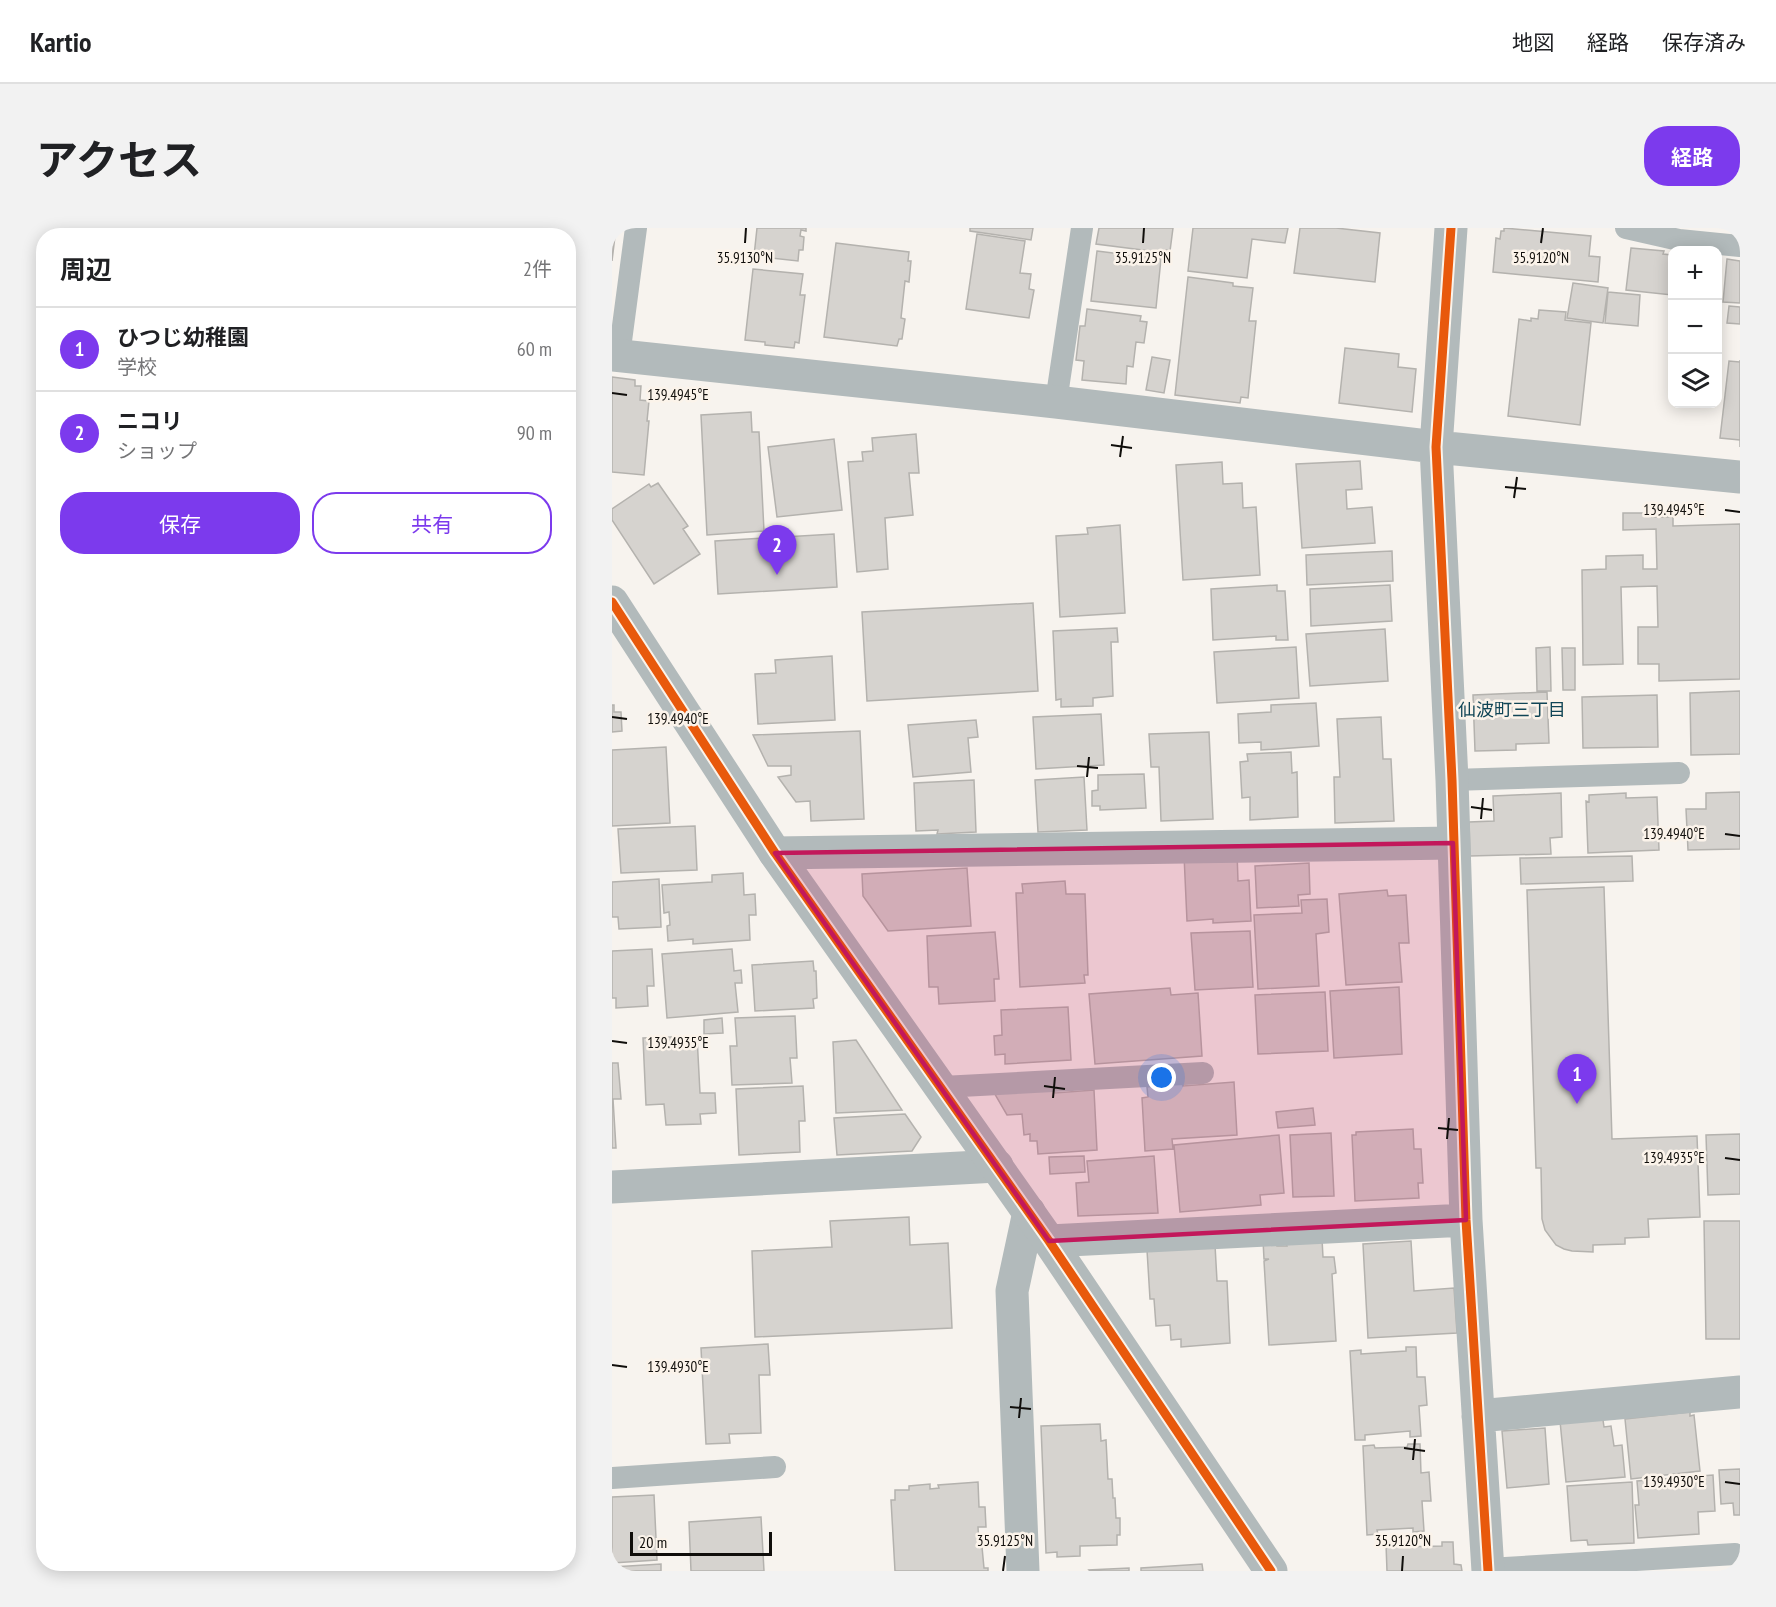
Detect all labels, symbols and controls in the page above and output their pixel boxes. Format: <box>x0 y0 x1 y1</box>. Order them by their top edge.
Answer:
text: Kartio <box>30 23 92 60</box>
text: 地図 <box>1512 29 1554 56</box>
text: 経路 <box>1587 29 1629 56</box>
text: 保存済み <box>1662 29 1746 56</box>
button: 経路 <box>1644 126 1740 186</box>
text: アクセス <box>36 132 202 187</box>
map controls <box>1668 246 1722 408</box>
button: + <box>1668 246 1722 300</box>
text: 35.9130°N <box>717 248 773 267</box>
text: 35.9125°N <box>1115 248 1171 267</box>
text: 35.9120°N <box>1513 248 1569 267</box>
text: 周辺 <box>60 253 112 286</box>
text: 2件 <box>523 256 552 282</box>
button: − <box>1668 300 1722 354</box>
text: ひつじ幼稚園 <box>117 323 249 351</box>
text: 1 <box>75 336 84 362</box>
text: 60 m <box>517 336 552 362</box>
text: 学校 <box>117 354 157 380</box>
button: layers <box>1668 354 1722 408</box>
text: 139.4945°E <box>647 385 709 404</box>
text: ニコリ <box>117 407 183 435</box>
text: 2 <box>75 420 84 446</box>
text: 90 m <box>517 420 552 446</box>
text: ショップ <box>117 438 197 464</box>
button: 保存 <box>60 492 300 554</box>
button: 共有 <box>312 492 552 554</box>
text: 139.4945°E <box>1643 500 1705 519</box>
pin: 2 <box>758 526 796 575</box>
district label: 仙波町三丁目 <box>1458 698 1566 721</box>
text: 139.4940°E <box>647 709 709 728</box>
text: 139.4940°E <box>1643 824 1705 843</box>
text: 139.4935°E <box>647 1033 709 1052</box>
pin: 1 <box>1558 1054 1596 1104</box>
your location <box>1147 1063 1176 1092</box>
text: 139.4935°E <box>1643 1148 1705 1167</box>
text: 139.4930°E <box>647 1357 709 1376</box>
text: 139.4930°E <box>1643 1472 1705 1491</box>
scale bar <box>630 1529 772 1556</box>
text: 35.9125°N <box>977 1531 1033 1550</box>
text: 35.9120°N <box>1375 1531 1431 1550</box>
text: 20 m <box>639 1532 667 1552</box>

